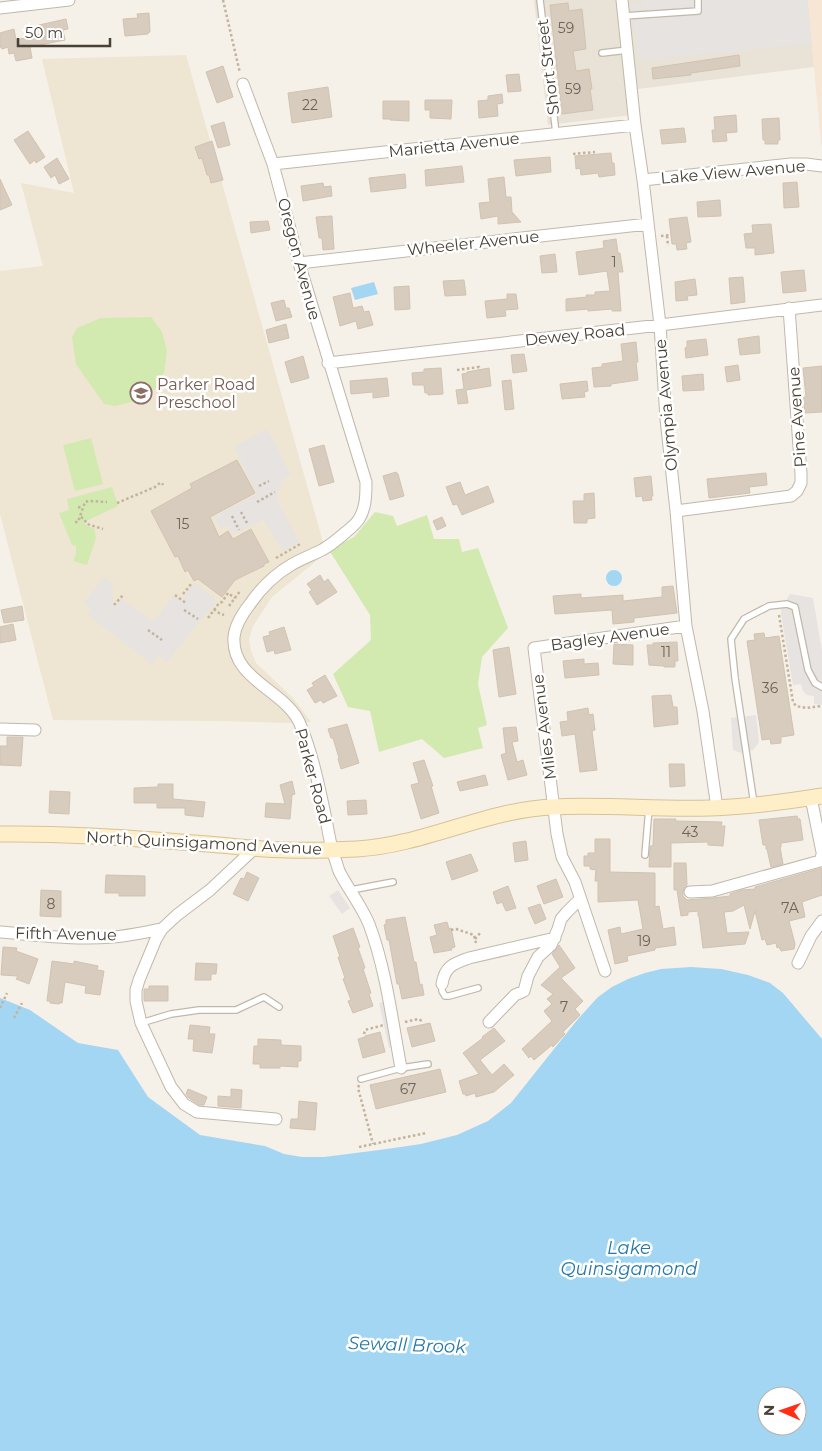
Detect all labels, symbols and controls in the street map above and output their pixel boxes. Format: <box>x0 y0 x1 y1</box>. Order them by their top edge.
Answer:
scale bar <box>18 15 110 47</box>
street label: Short Street <box>533 17 563 116</box>
house number: 59 <box>558 19 574 37</box>
text: 50 m <box>25 23 63 42</box>
house number: 59 <box>565 80 581 98</box>
house number: 22 <box>302 96 318 114</box>
street label: Marietta Avenue <box>388 129 520 161</box>
street label: Lake View Avenue <box>660 156 806 188</box>
street label: Oregon Avenue <box>274 196 324 322</box>
street label: Wheeler Avenue <box>406 227 540 259</box>
house number: 1 <box>611 253 617 271</box>
street label: Dewey Road <box>524 320 626 350</box>
street label: Olympia Avenue <box>651 338 681 472</box>
street label: Pine Avenue <box>784 366 810 468</box>
place label: Parker Road Preschool <box>157 375 255 412</box>
school or university icon: Parker Road Preschool <box>129 381 153 405</box>
house number: 15 <box>177 515 190 533</box>
street label: Bagley Avenue <box>549 619 671 655</box>
house number: 11 <box>661 643 671 661</box>
street label: Miles Avenue <box>528 673 560 781</box>
house number: 36 <box>762 679 779 697</box>
street label: Parker Road <box>291 726 335 826</box>
house number: 43 <box>682 823 699 841</box>
street label: North Quinsigamond Avenue <box>86 827 322 859</box>
house number: 8 <box>47 895 56 913</box>
house number: 7A <box>781 899 800 917</box>
street label: Fifth Avenue <box>15 924 117 944</box>
house number: 19 <box>637 932 651 950</box>
house number: 7 <box>560 998 568 1016</box>
house number: 67 <box>400 1080 416 1098</box>
water label: Lake Quinsigamond <box>560 1237 698 1280</box>
water label: Sewall Brook <box>348 1332 468 1358</box>
north arrow <box>757 1386 807 1436</box>
text: N <box>760 1405 778 1417</box>

